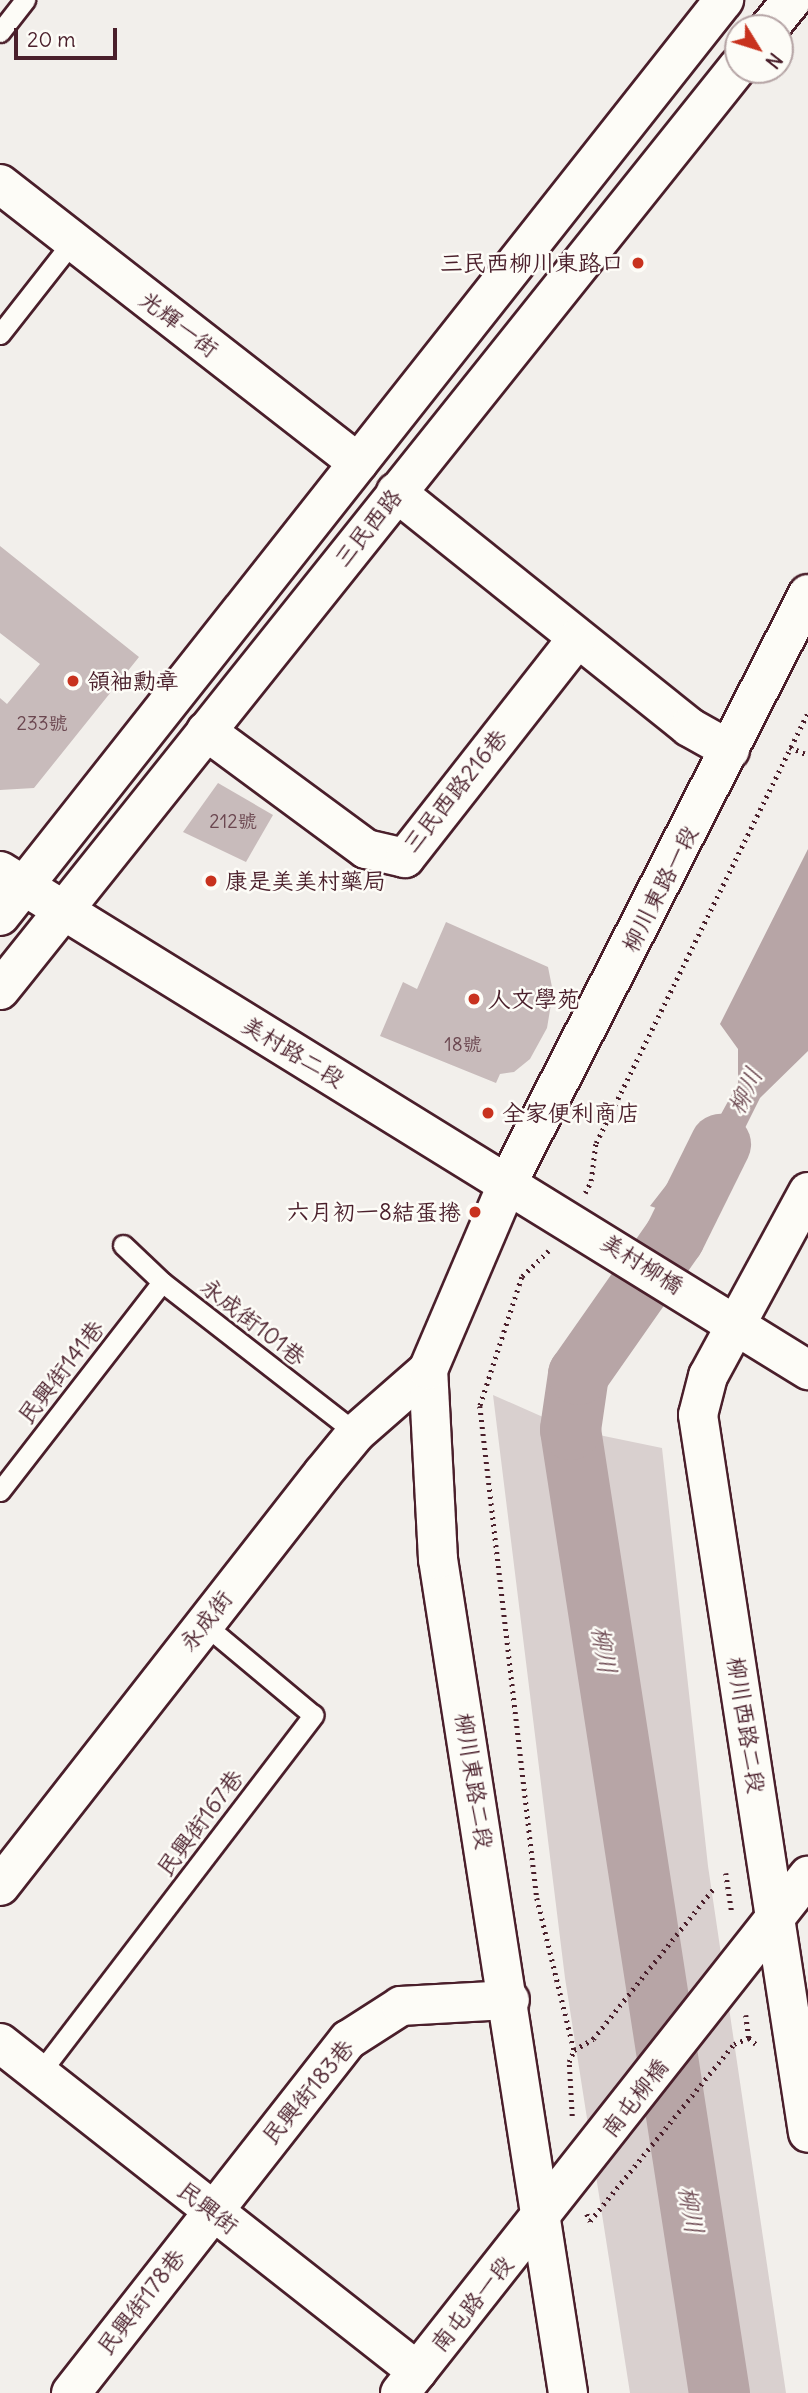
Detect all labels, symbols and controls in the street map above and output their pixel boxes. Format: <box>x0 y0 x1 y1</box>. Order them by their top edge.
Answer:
scale bar <box>18 14 121 58</box>
north arrow <box>724 14 794 84</box>
text: 20 m <box>27 26 76 53</box>
text: N <box>760 48 787 73</box>
place label: 三民西柳川東路口 <box>440 249 624 277</box>
marker: 三民西柳川東路口 <box>630 255 646 271</box>
street label: 光輝一街 <box>134 285 224 363</box>
street label: 三民西路 <box>328 484 408 572</box>
place label: 領袖勳章 <box>87 667 179 695</box>
marker: 領袖勳章 <box>65 673 81 689</box>
house number: 233號 <box>17 713 67 735</box>
street label: 三民西路216巷 <box>397 724 513 858</box>
house number: 212號 <box>209 811 257 833</box>
street label: 柳川東路一段 <box>616 821 704 957</box>
place label: 康是美美村藥局 <box>225 867 386 895</box>
marker: 康是美美村藥局 <box>203 873 219 889</box>
place label: 人文學苑 <box>488 985 580 1013</box>
marker: 人文學苑 <box>466 991 482 1007</box>
street label: 美村路二段 <box>237 1011 349 1093</box>
house number: 18號 <box>444 1034 482 1056</box>
water label: 柳川 <box>722 1063 768 1119</box>
place label: 全家便利商店 <box>502 1099 640 1127</box>
marker: 全家便利商店 <box>480 1105 496 1121</box>
place label: 六月初一8結蛋捲 <box>287 1198 461 1226</box>
marker: 六月初一8結蛋捲 <box>467 1204 483 1220</box>
street label: 美村柳橋 <box>596 1228 688 1300</box>
street label: 永成街101巷 <box>195 1273 311 1371</box>
street label: 民興街141巷 <box>12 1315 110 1429</box>
street label: 永成街 <box>174 1585 238 1657</box>
water label: 柳川 <box>586 1624 622 1676</box>
street label: 柳川西路二段 <box>722 1655 770 1795</box>
street label: 柳川東路二段 <box>450 1711 498 1851</box>
street label: 民興街167巷 <box>151 1765 249 1881</box>
street label: 民興街183巷 <box>256 2034 360 2150</box>
street label: 南屯柳橋 <box>596 2053 674 2143</box>
street label: 民興街 <box>172 2176 244 2240</box>
water label: 柳川 <box>673 2184 709 2236</box>
street label: 民興街178巷 <box>91 2244 191 2360</box>
street label: 南屯路一段 <box>425 2251 519 2357</box>

